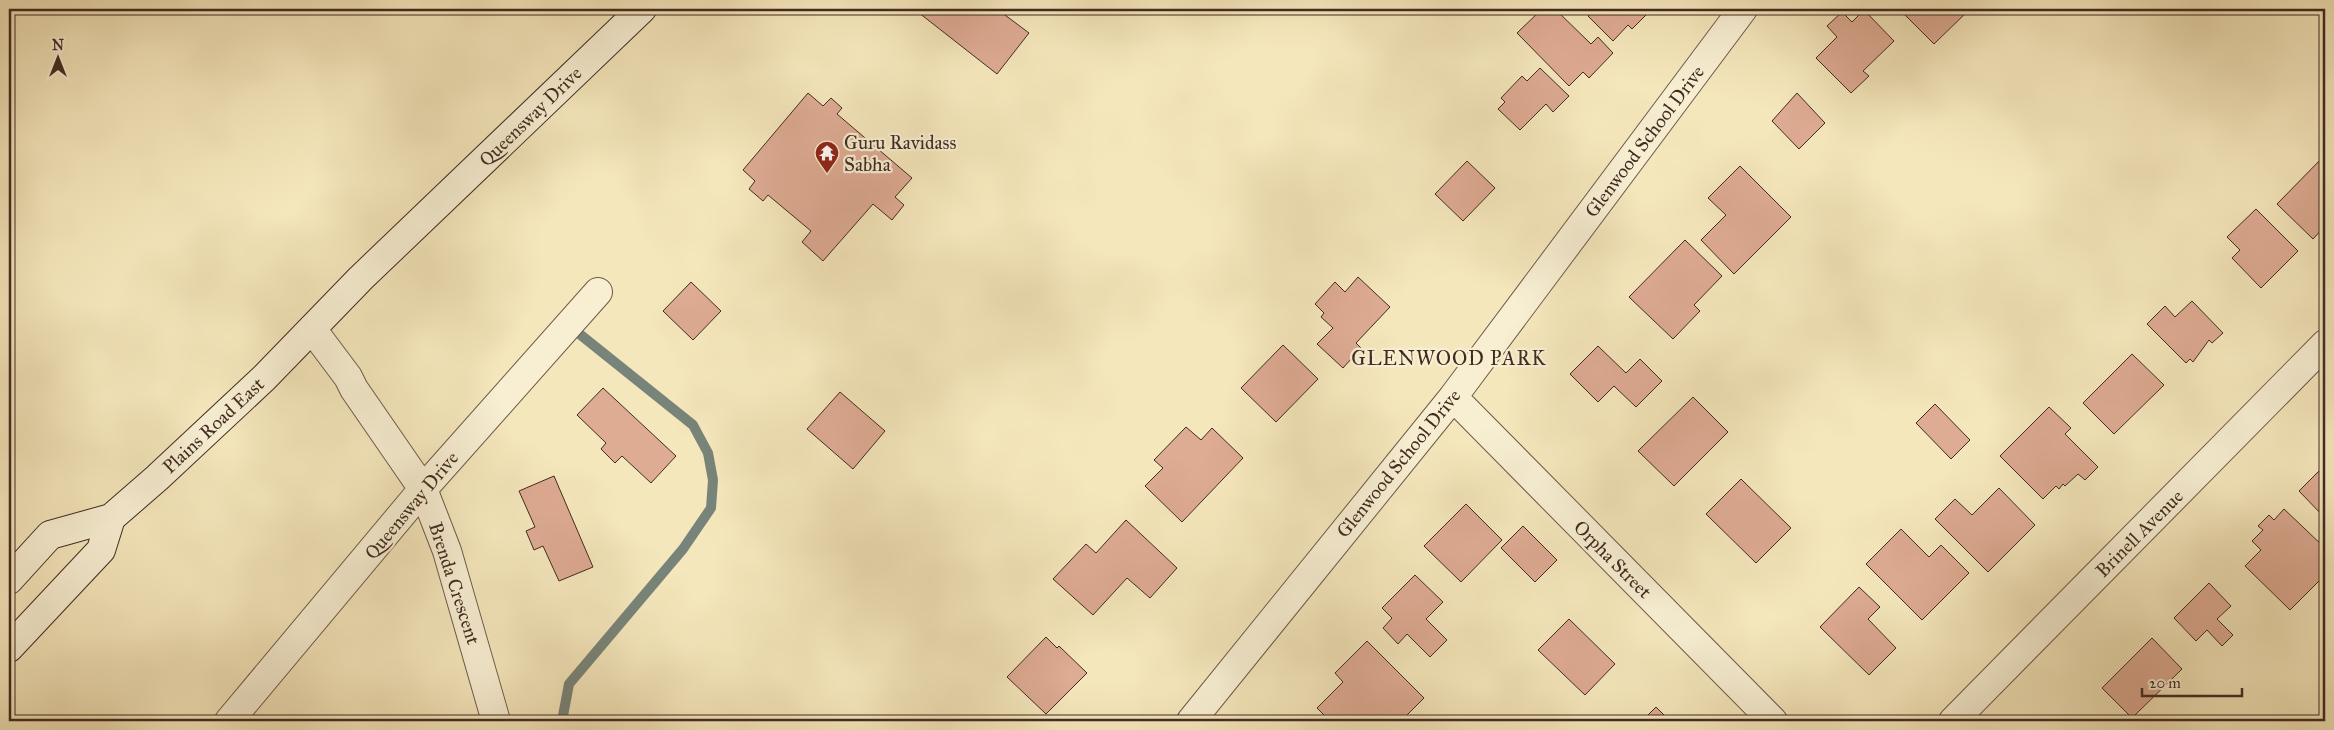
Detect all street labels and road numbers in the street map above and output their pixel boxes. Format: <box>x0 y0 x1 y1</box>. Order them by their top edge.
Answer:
street label: Glenwood School Drive <box>1580 61 1709 222</box>
street label: Queensway Drive <box>474 62 586 171</box>
street label: Plains Road East <box>158 372 269 478</box>
street label: Glenwood School Drive <box>1331 384 1465 542</box>
street label: Queensway Drive <box>360 447 463 564</box>
street label: Brinell Avenue <box>2091 485 2188 582</box>
street label: Orpha Street <box>1569 516 1657 603</box>
street label: Brenda Crescent <box>424 519 485 647</box>

